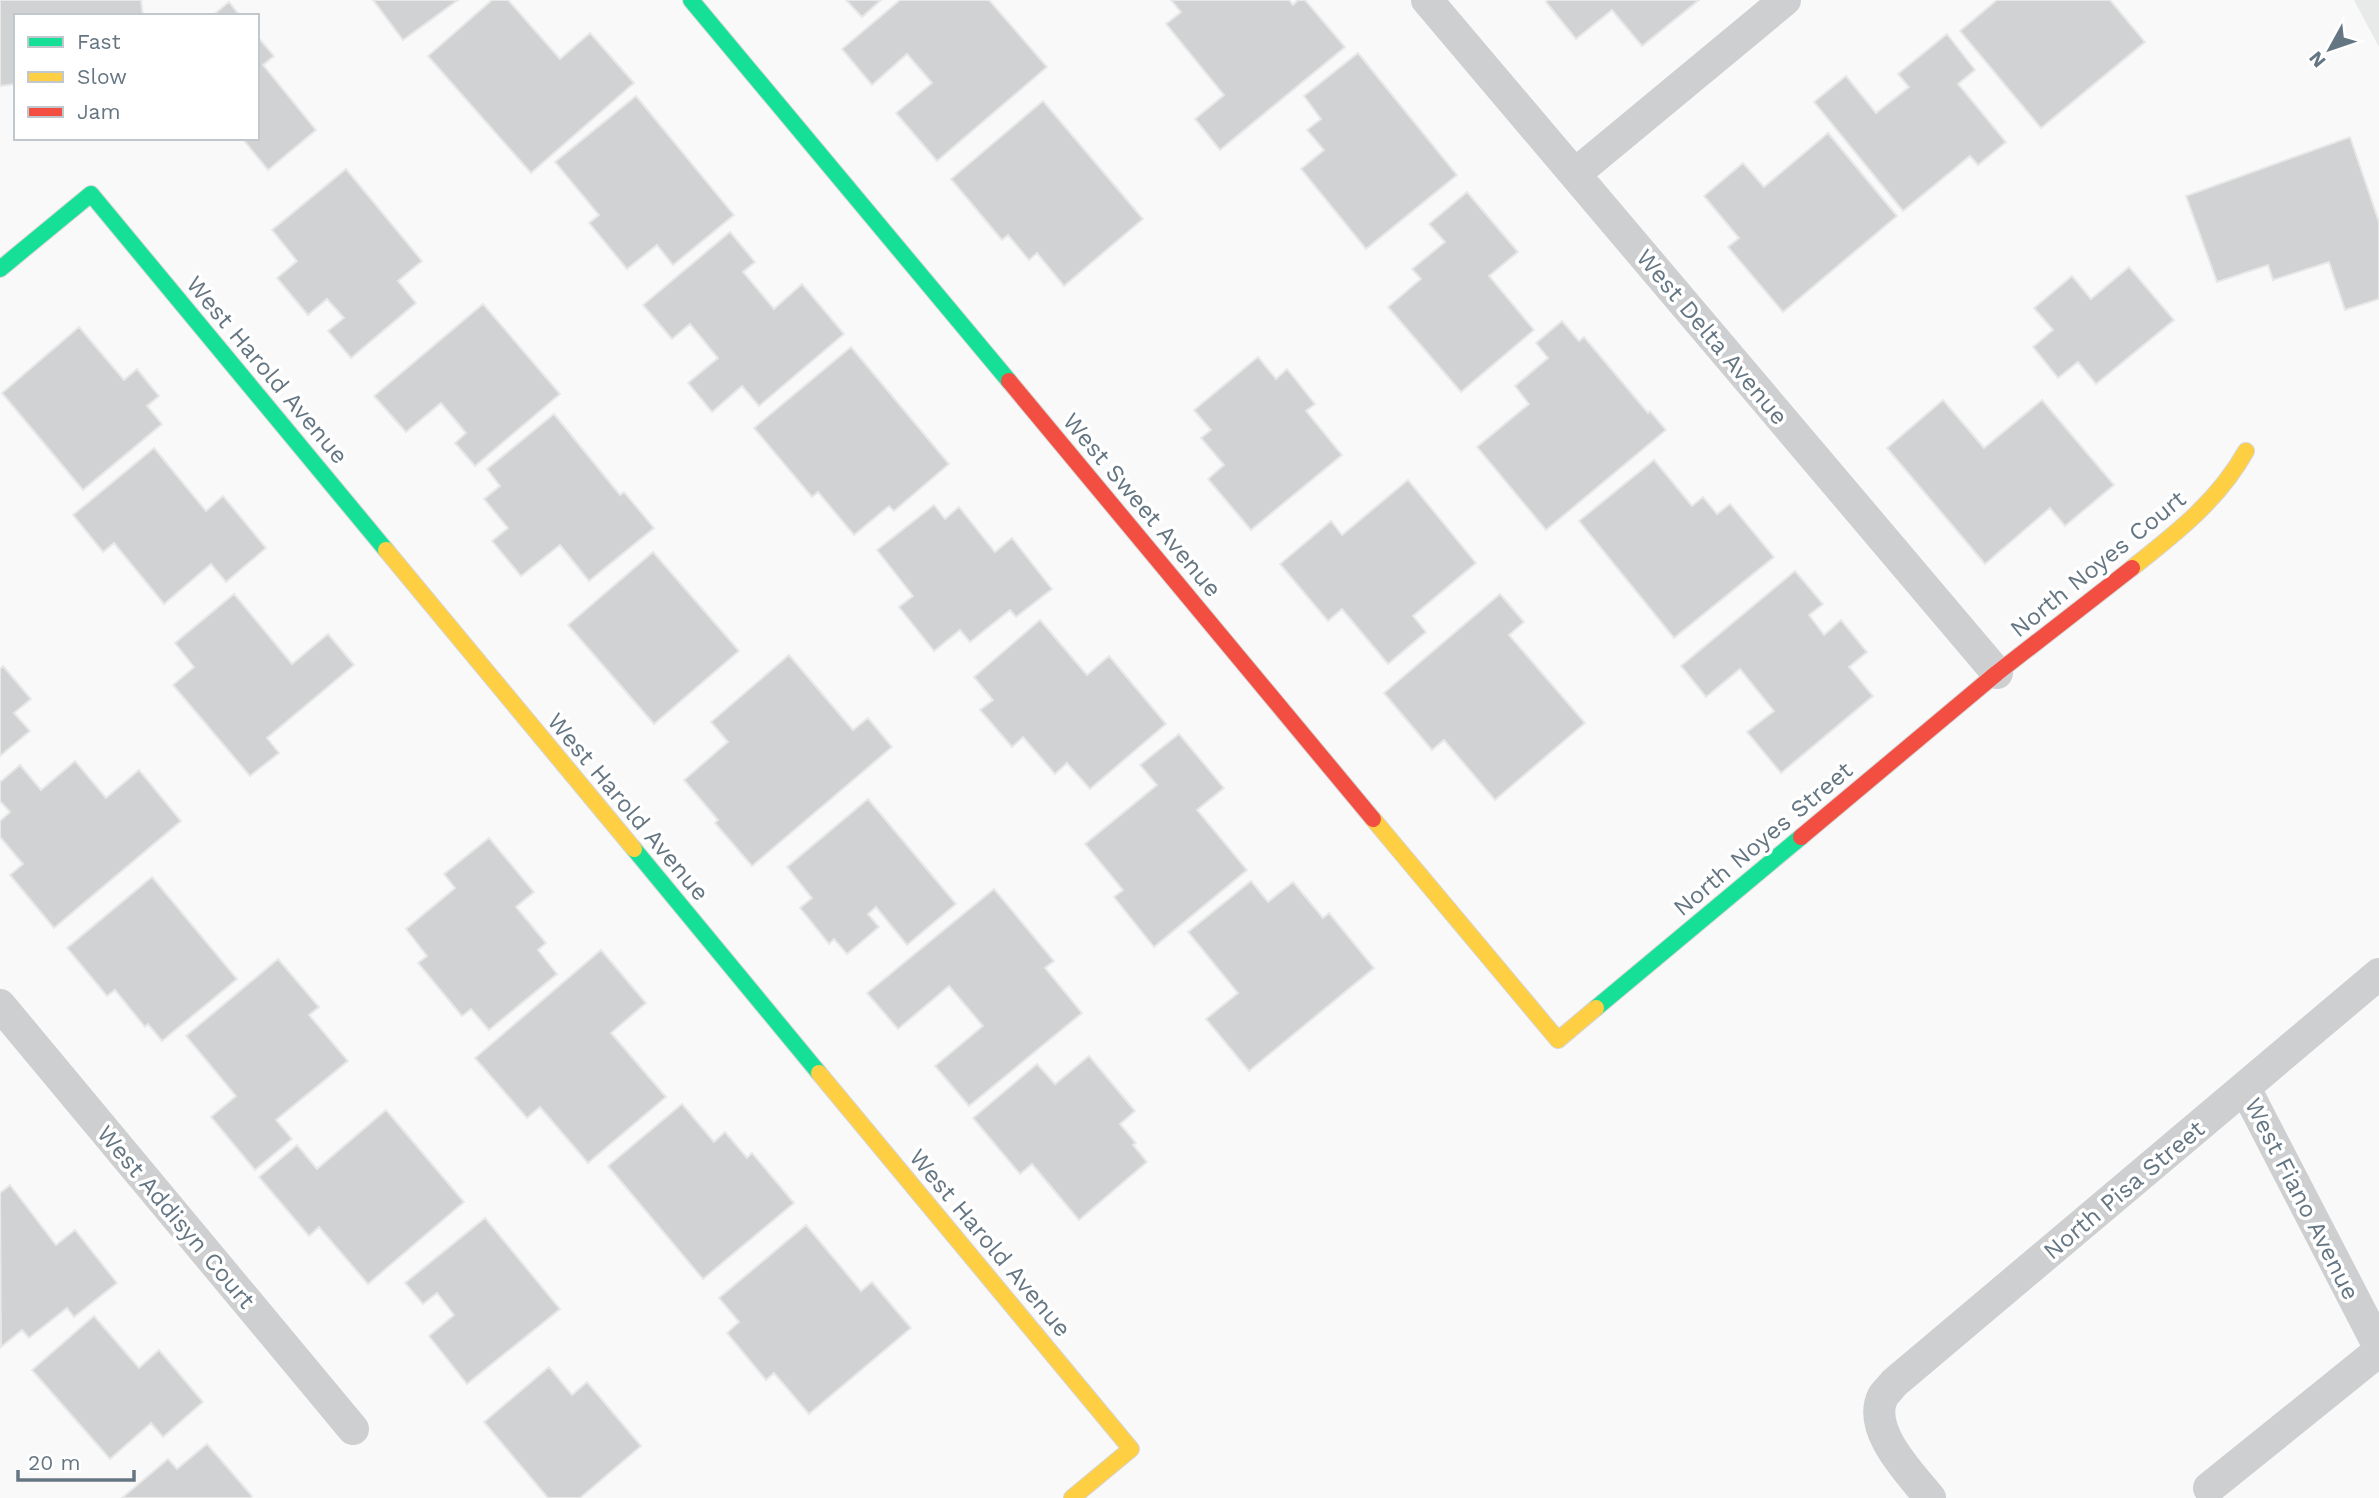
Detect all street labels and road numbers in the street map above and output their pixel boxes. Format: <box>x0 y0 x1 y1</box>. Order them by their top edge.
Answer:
street label: West Delta Avenue <box>1631 244 1793 430</box>
street label: West Harold Avenue <box>180 270 354 470</box>
street label: West Sweet Avenue <box>1057 407 1227 603</box>
street label: North Noyes Court <box>2005 485 2191 643</box>
street label: West Harold Avenue <box>541 707 715 907</box>
street label: North Noyes Street <box>1668 756 1858 922</box>
street label: West Fiano Avenue <box>2239 1093 2365 1305</box>
street label: North Pisa Street <box>2038 1115 2210 1265</box>
street label: West Addisyn Court <box>91 1120 261 1314</box>
street label: West Harold Avenue <box>903 1143 1077 1343</box>

